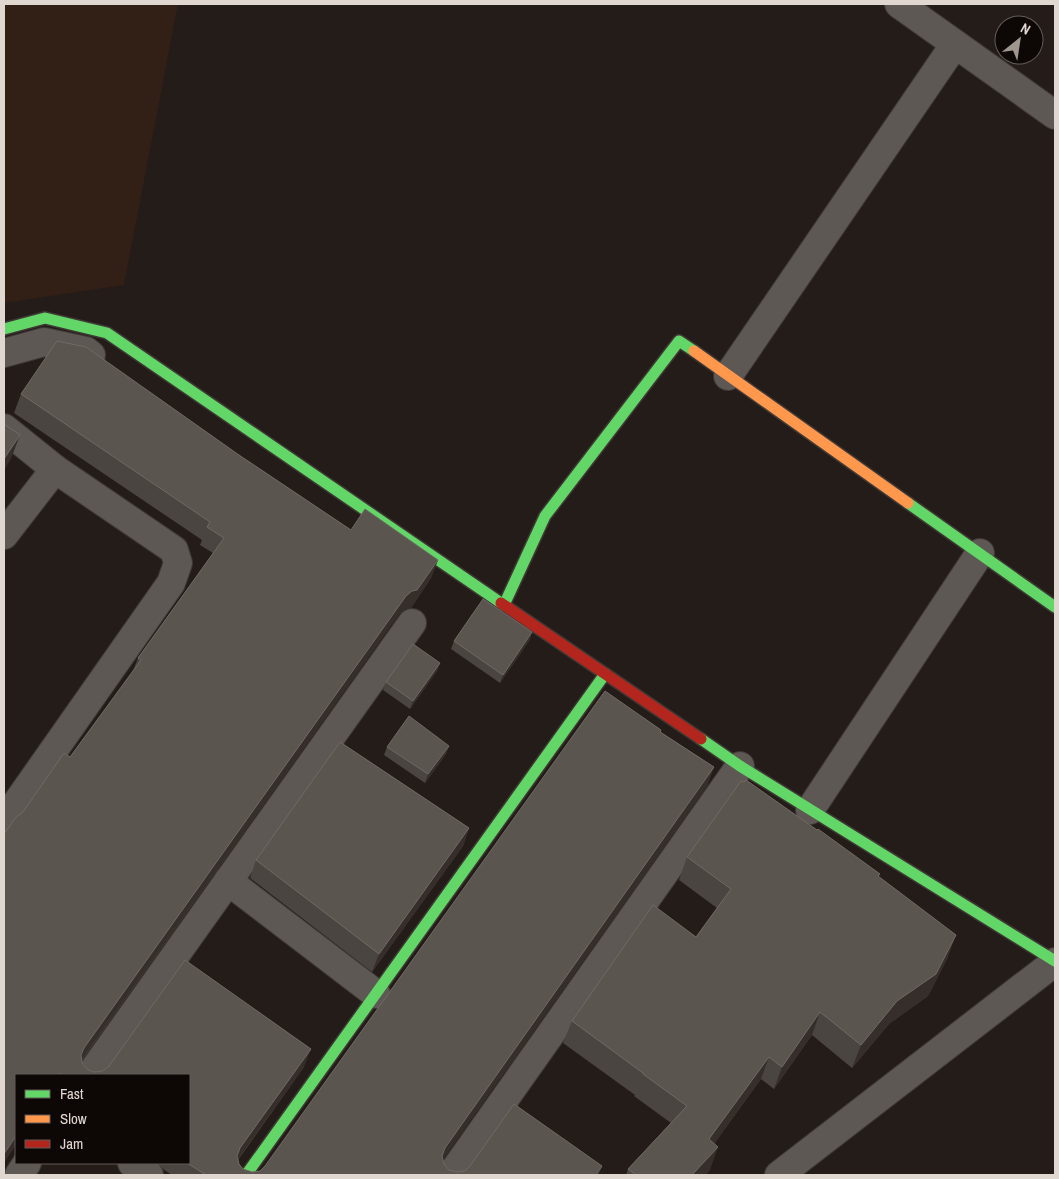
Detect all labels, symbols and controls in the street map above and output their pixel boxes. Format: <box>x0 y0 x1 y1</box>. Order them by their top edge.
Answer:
north arrow <box>994 15 1044 65</box>
text: N <box>1017 19 1034 39</box>
legend <box>15 1074 190 1164</box>
text: Fast <box>60 1083 84 1104</box>
text: Slow <box>60 1108 87 1129</box>
text: Jam <box>60 1133 83 1154</box>

